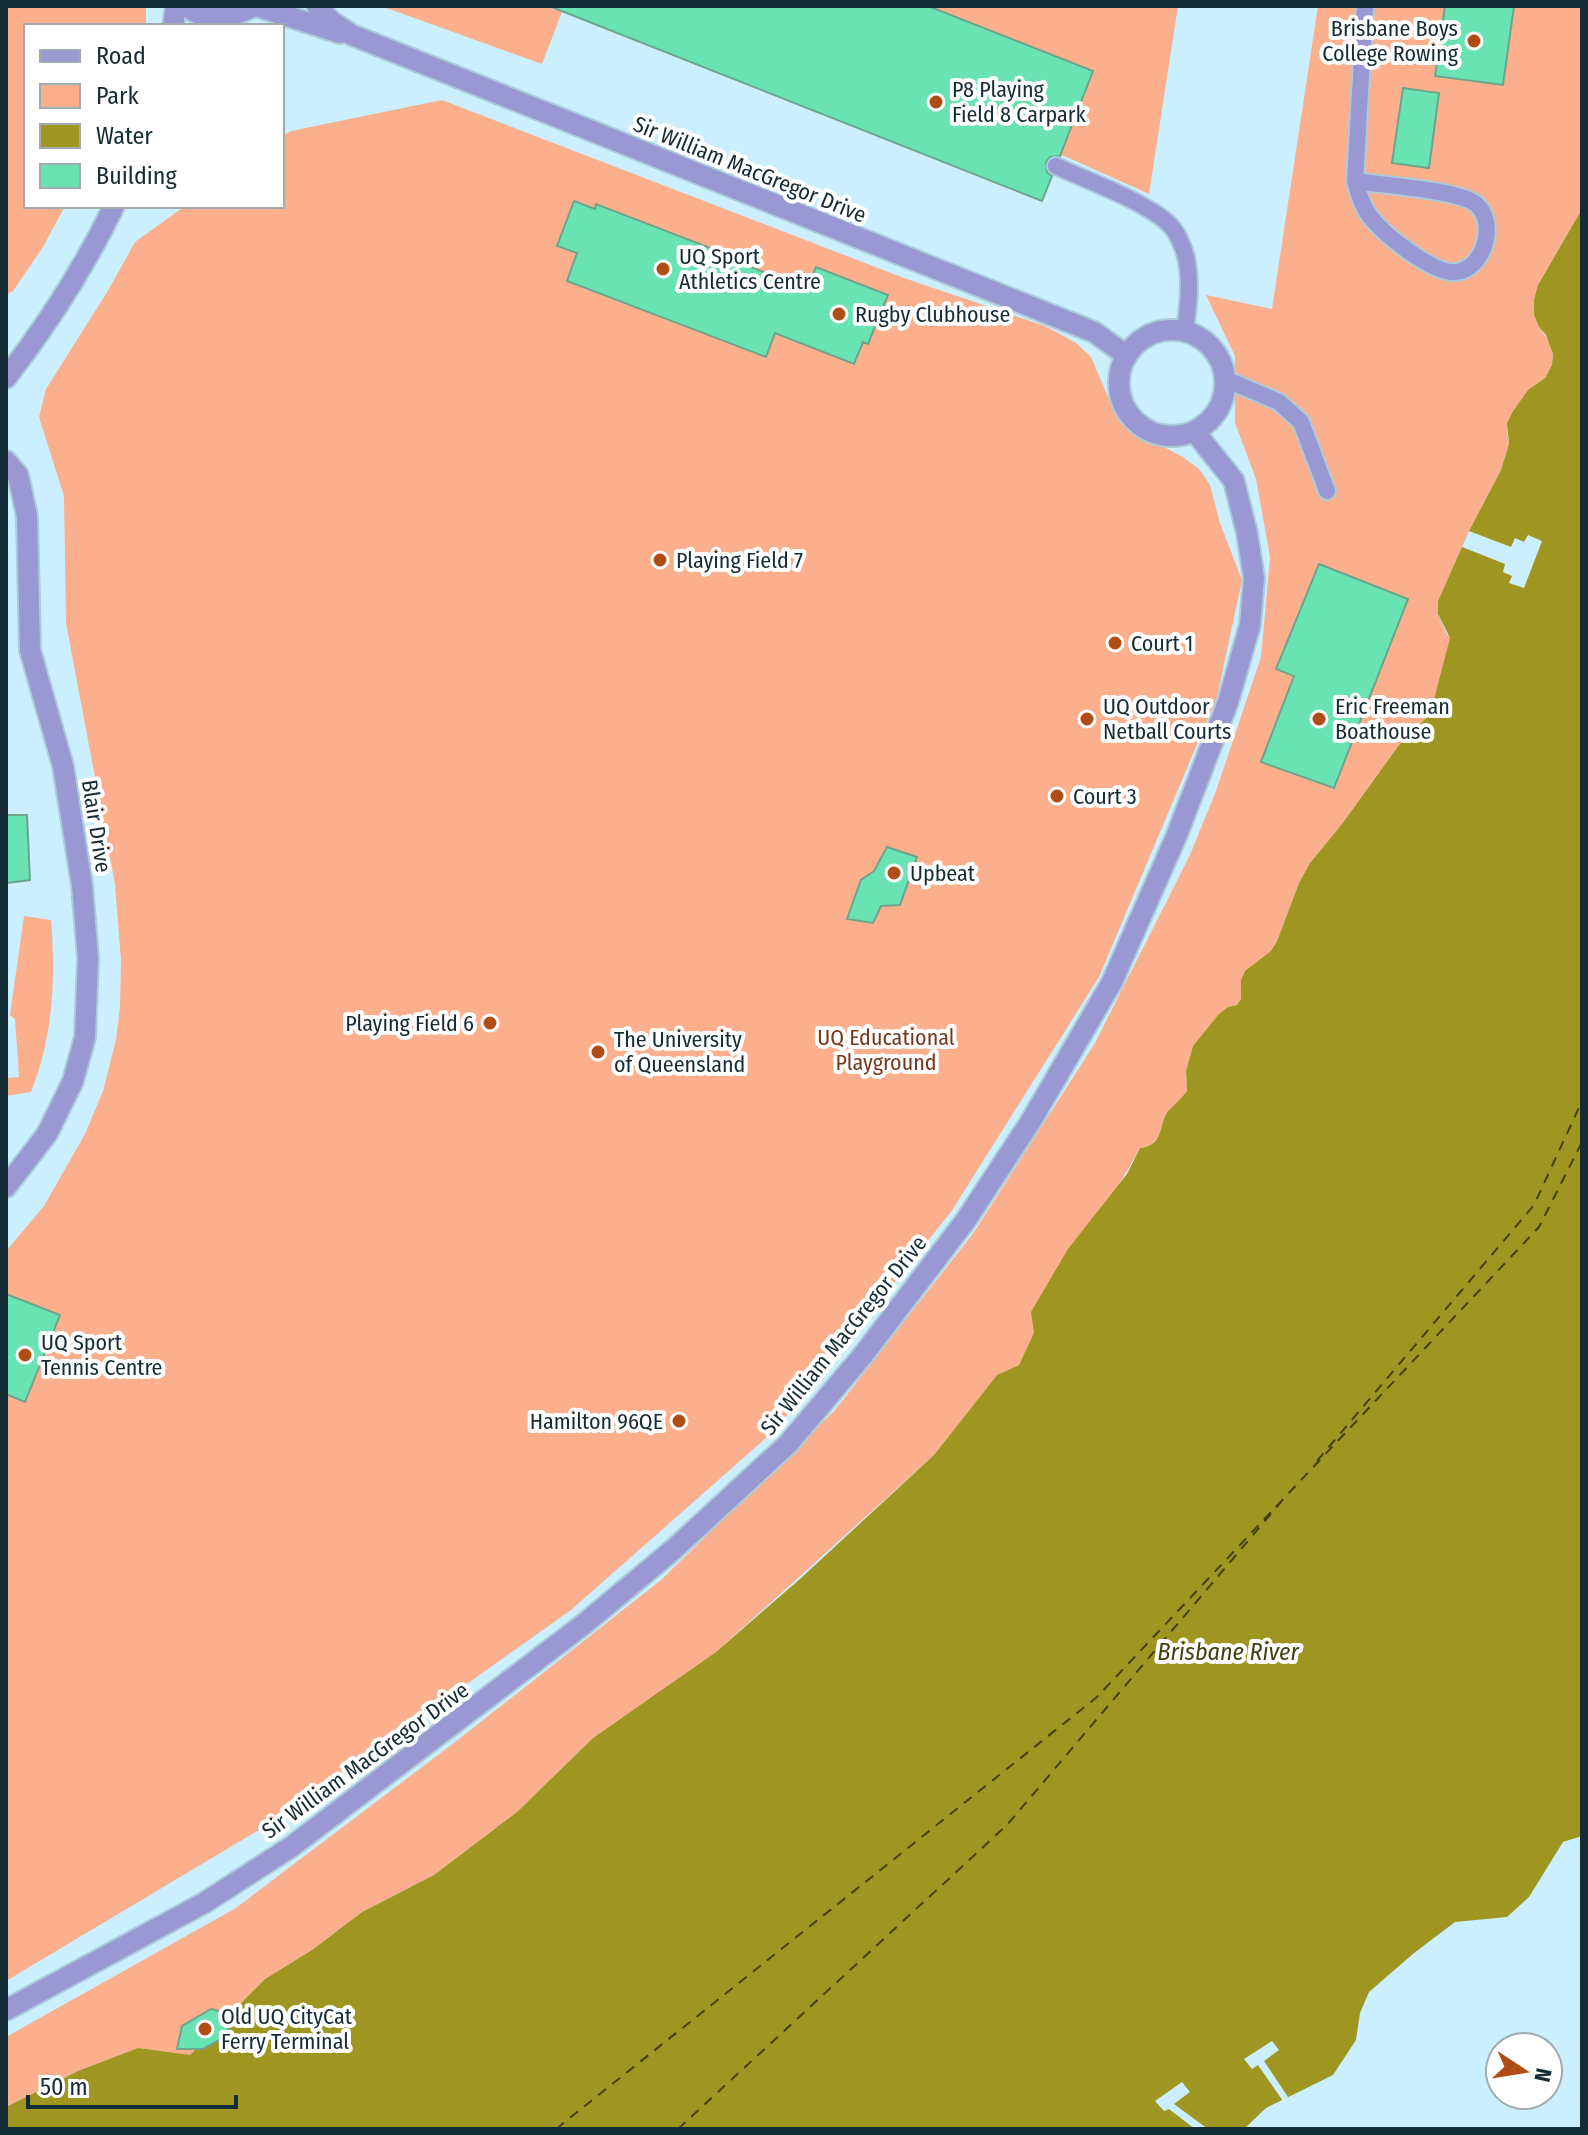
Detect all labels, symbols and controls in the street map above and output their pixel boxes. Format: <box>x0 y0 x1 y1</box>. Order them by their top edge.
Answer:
place label: Brisbane Boys College Rowing <box>1322 15 1459 67</box>
legend <box>24 24 284 208</box>
marker: Brisbane Boys College Rowing <box>1465 32 1483 50</box>
text: Road <box>96 42 146 70</box>
place label: P8 Playing Field 8 Carpark <box>952 76 1087 128</box>
text: Park <box>96 82 139 110</box>
marker: P8 Playing Field 8 Carpark <box>927 93 945 111</box>
street label: Sir William MacGregor Drive <box>629 110 870 229</box>
text: Water <box>96 122 153 150</box>
text: Building <box>96 162 178 190</box>
place label: UQ Sport Athletics Centre <box>679 243 821 295</box>
marker: UQ Sport Athletics Centre <box>654 260 672 278</box>
place label: Rugby Clubhouse <box>855 301 1010 328</box>
marker: Rugby Clubhouse <box>830 305 848 323</box>
place label: Playing Field 7 <box>676 547 803 574</box>
marker: Playing Field 7 <box>651 551 669 569</box>
place label: Court 1 <box>1131 630 1193 657</box>
marker: Court 1 <box>1106 634 1124 652</box>
place label: UQ Outdoor Netball Courts <box>1103 693 1231 745</box>
place label: Eric Freeman Boathouse <box>1335 693 1450 745</box>
marker: UQ Outdoor Netball Courts <box>1078 710 1096 728</box>
marker: Eric Freeman Boathouse <box>1310 710 1328 728</box>
street label: Blair Drive <box>76 778 117 874</box>
place label: Court 3 <box>1073 783 1137 810</box>
marker: Court 3 <box>1048 787 1066 805</box>
place label: Upbeat <box>910 860 976 887</box>
marker: Upbeat <box>885 864 903 882</box>
place label: Playing Field 6 <box>345 1010 474 1037</box>
marker: Playing Field 6 <box>481 1014 499 1032</box>
park label: UQ Educational Playground <box>817 1024 955 1076</box>
place label: The University of Queensland <box>614 1026 745 1078</box>
marker: The University of Queensland <box>589 1043 607 1061</box>
street label: Sir William MacGregor Drive <box>755 1230 932 1440</box>
place label: UQ Sport Tennis Centre <box>41 1329 162 1381</box>
marker: UQ Sport Tennis Centre <box>16 1346 34 1364</box>
place label: Hamilton 96QE <box>530 1408 663 1435</box>
marker: Hamilton 96QE <box>670 1412 688 1430</box>
water label: Brisbane River <box>1157 1638 1299 1666</box>
street label: Sir William MacGregor Drive <box>257 1676 474 1844</box>
place label: Old UQ CityCat Ferry Terminal <box>221 2003 353 2055</box>
marker: Old UQ CityCat Ferry Terminal <box>196 2020 214 2038</box>
north arrow <box>1484 2031 1564 2111</box>
scale bar <box>28 2059 236 2109</box>
text: N <box>1528 2066 1558 2084</box>
text: 50 m <box>40 2073 88 2101</box>

